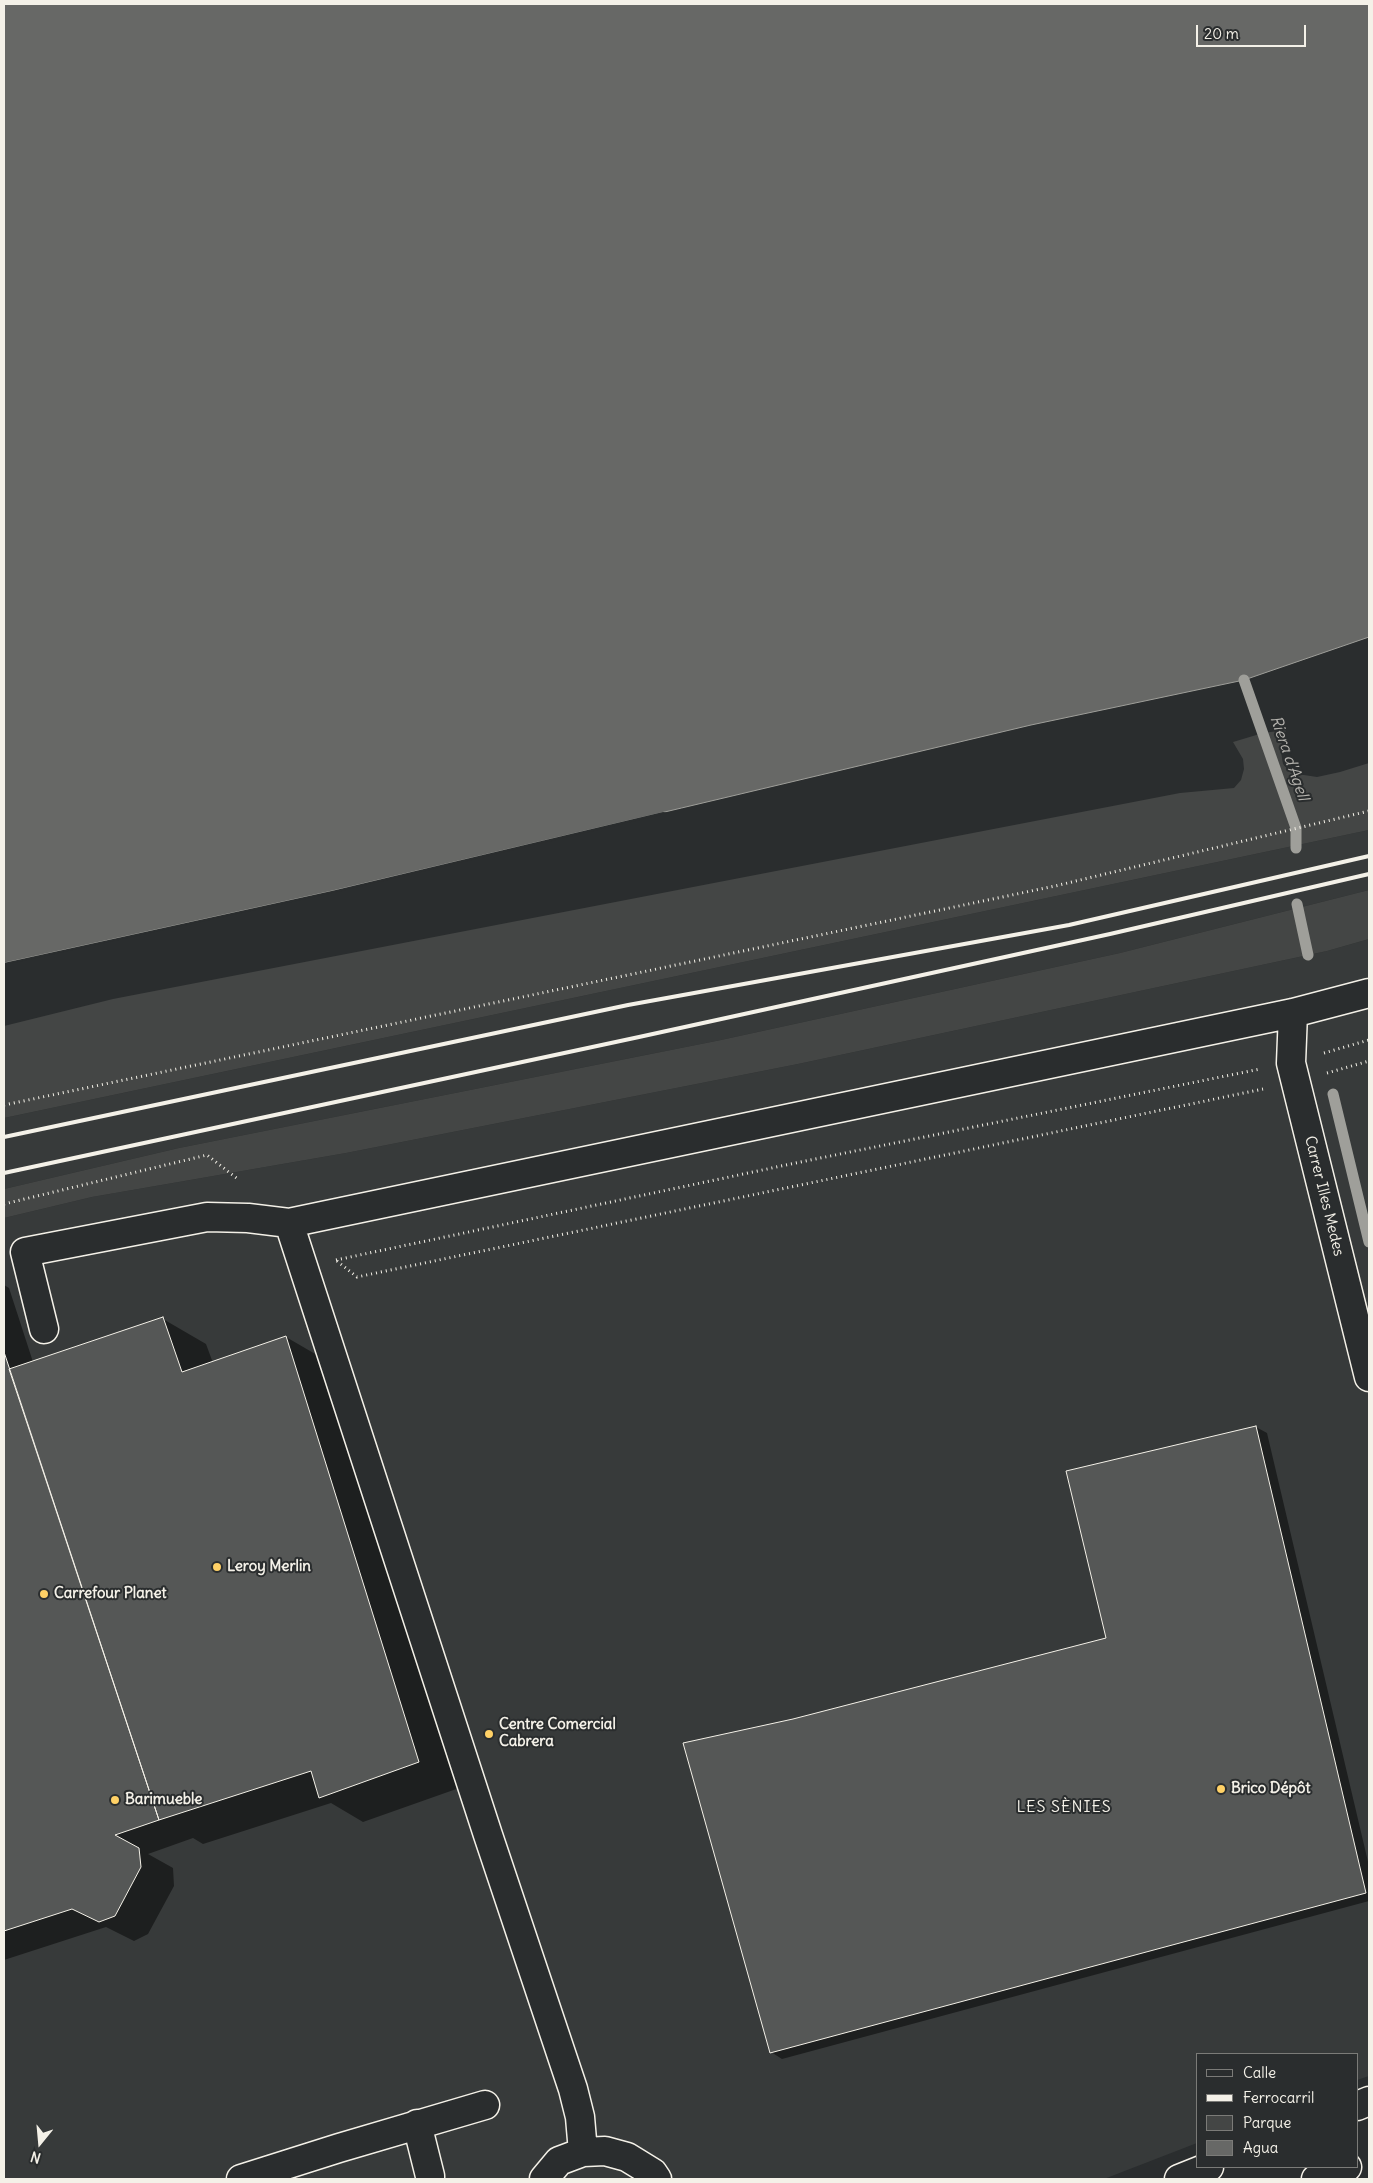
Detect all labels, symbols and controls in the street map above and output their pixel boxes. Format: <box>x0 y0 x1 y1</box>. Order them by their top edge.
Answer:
scale bar <box>1198 15 1308 47</box>
text: 20 m <box>1204 24 1239 43</box>
water label: Riera d'Agell <box>1266 713 1312 803</box>
street label: Carrer Illes Medes <box>1300 1134 1348 1258</box>
place label: Leroy Merlin <box>227 1558 311 1576</box>
marker: Leroy Merlin <box>211 1561 223 1573</box>
place label: Carrefour Planet <box>54 1585 167 1603</box>
marker: Carrefour Planet <box>38 1588 50 1600</box>
place label: Centre Comercial Cabrera <box>499 1716 616 1751</box>
marker: Centre Comercial Cabrera <box>483 1728 495 1740</box>
place label: Brico Dépôt <box>1231 1780 1310 1798</box>
marker: Brico Dépôt <box>1215 1783 1227 1795</box>
place label: Barimueble <box>125 1791 202 1809</box>
marker: Barimueble <box>109 1794 121 1806</box>
district label: LES SÈNIES <box>1015 1797 1113 1817</box>
legend <box>1196 2053 1358 2168</box>
text: Calle <box>1243 2063 1276 2082</box>
text: Ferrocarril <box>1243 2088 1314 2107</box>
text: Parque <box>1243 2113 1291 2132</box>
north arrow <box>15 2118 65 2168</box>
text: Agua <box>1243 2138 1278 2157</box>
text: N <box>28 2147 43 2167</box>

